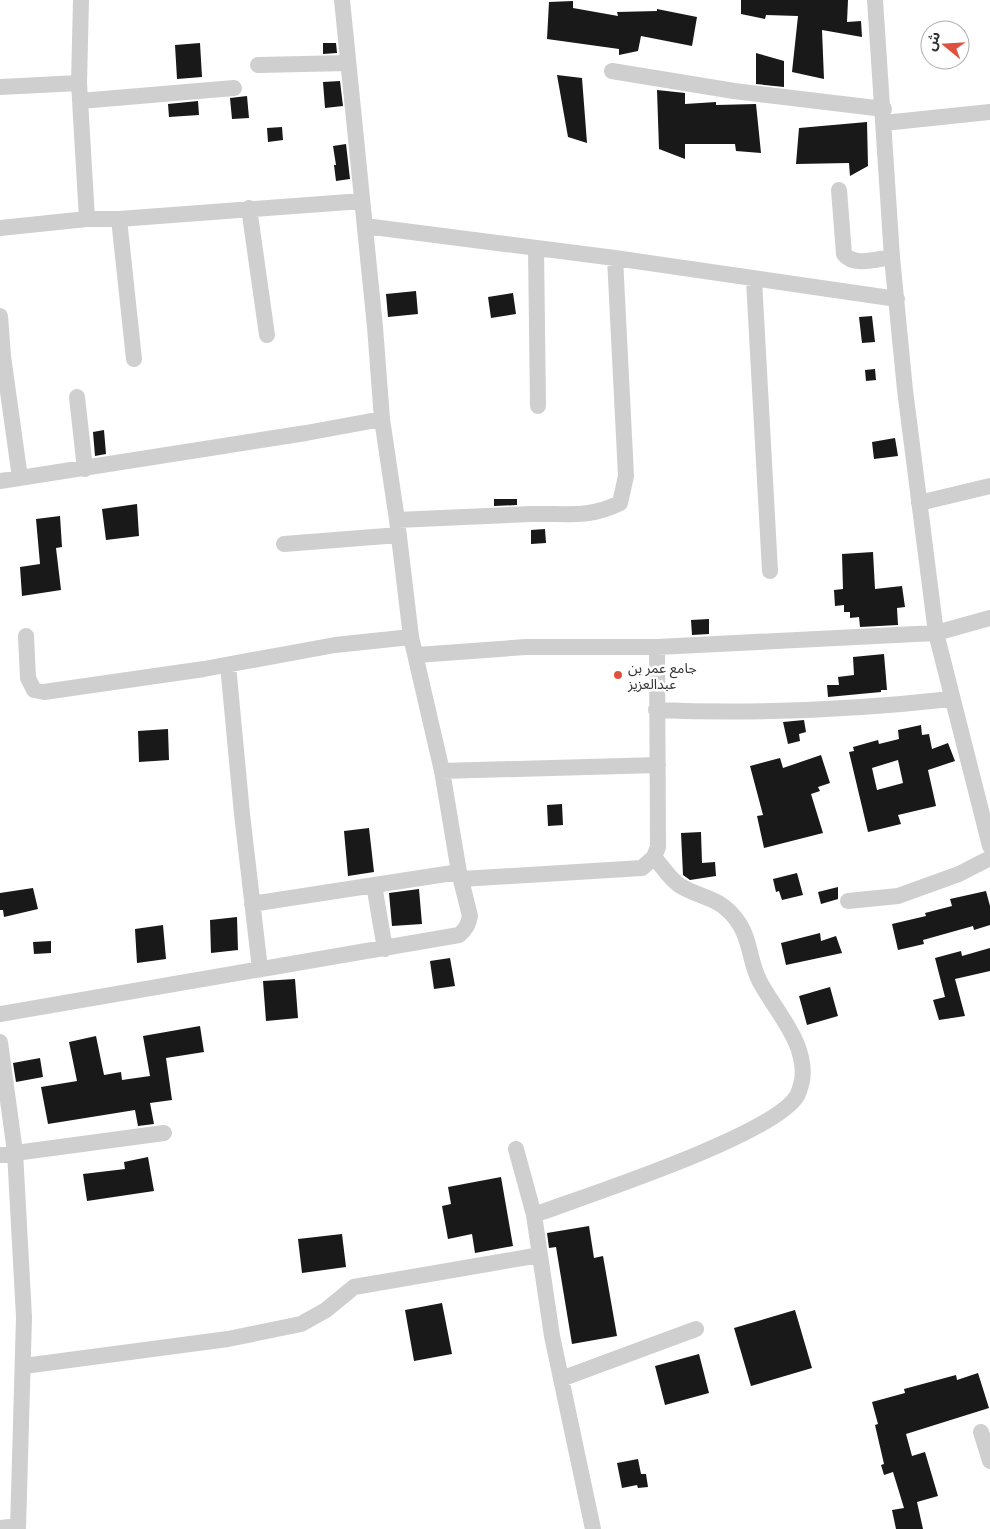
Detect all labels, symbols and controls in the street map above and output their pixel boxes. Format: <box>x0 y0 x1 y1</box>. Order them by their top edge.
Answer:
north arrow <box>920 20 970 70</box>
text: ش <box>921 29 943 53</box>
place label: جامع عمر بن عبدالعزيز <box>627 659 697 693</box>
marker: جامع عمر بن عبدالعزيز <box>612 669 624 681</box>

